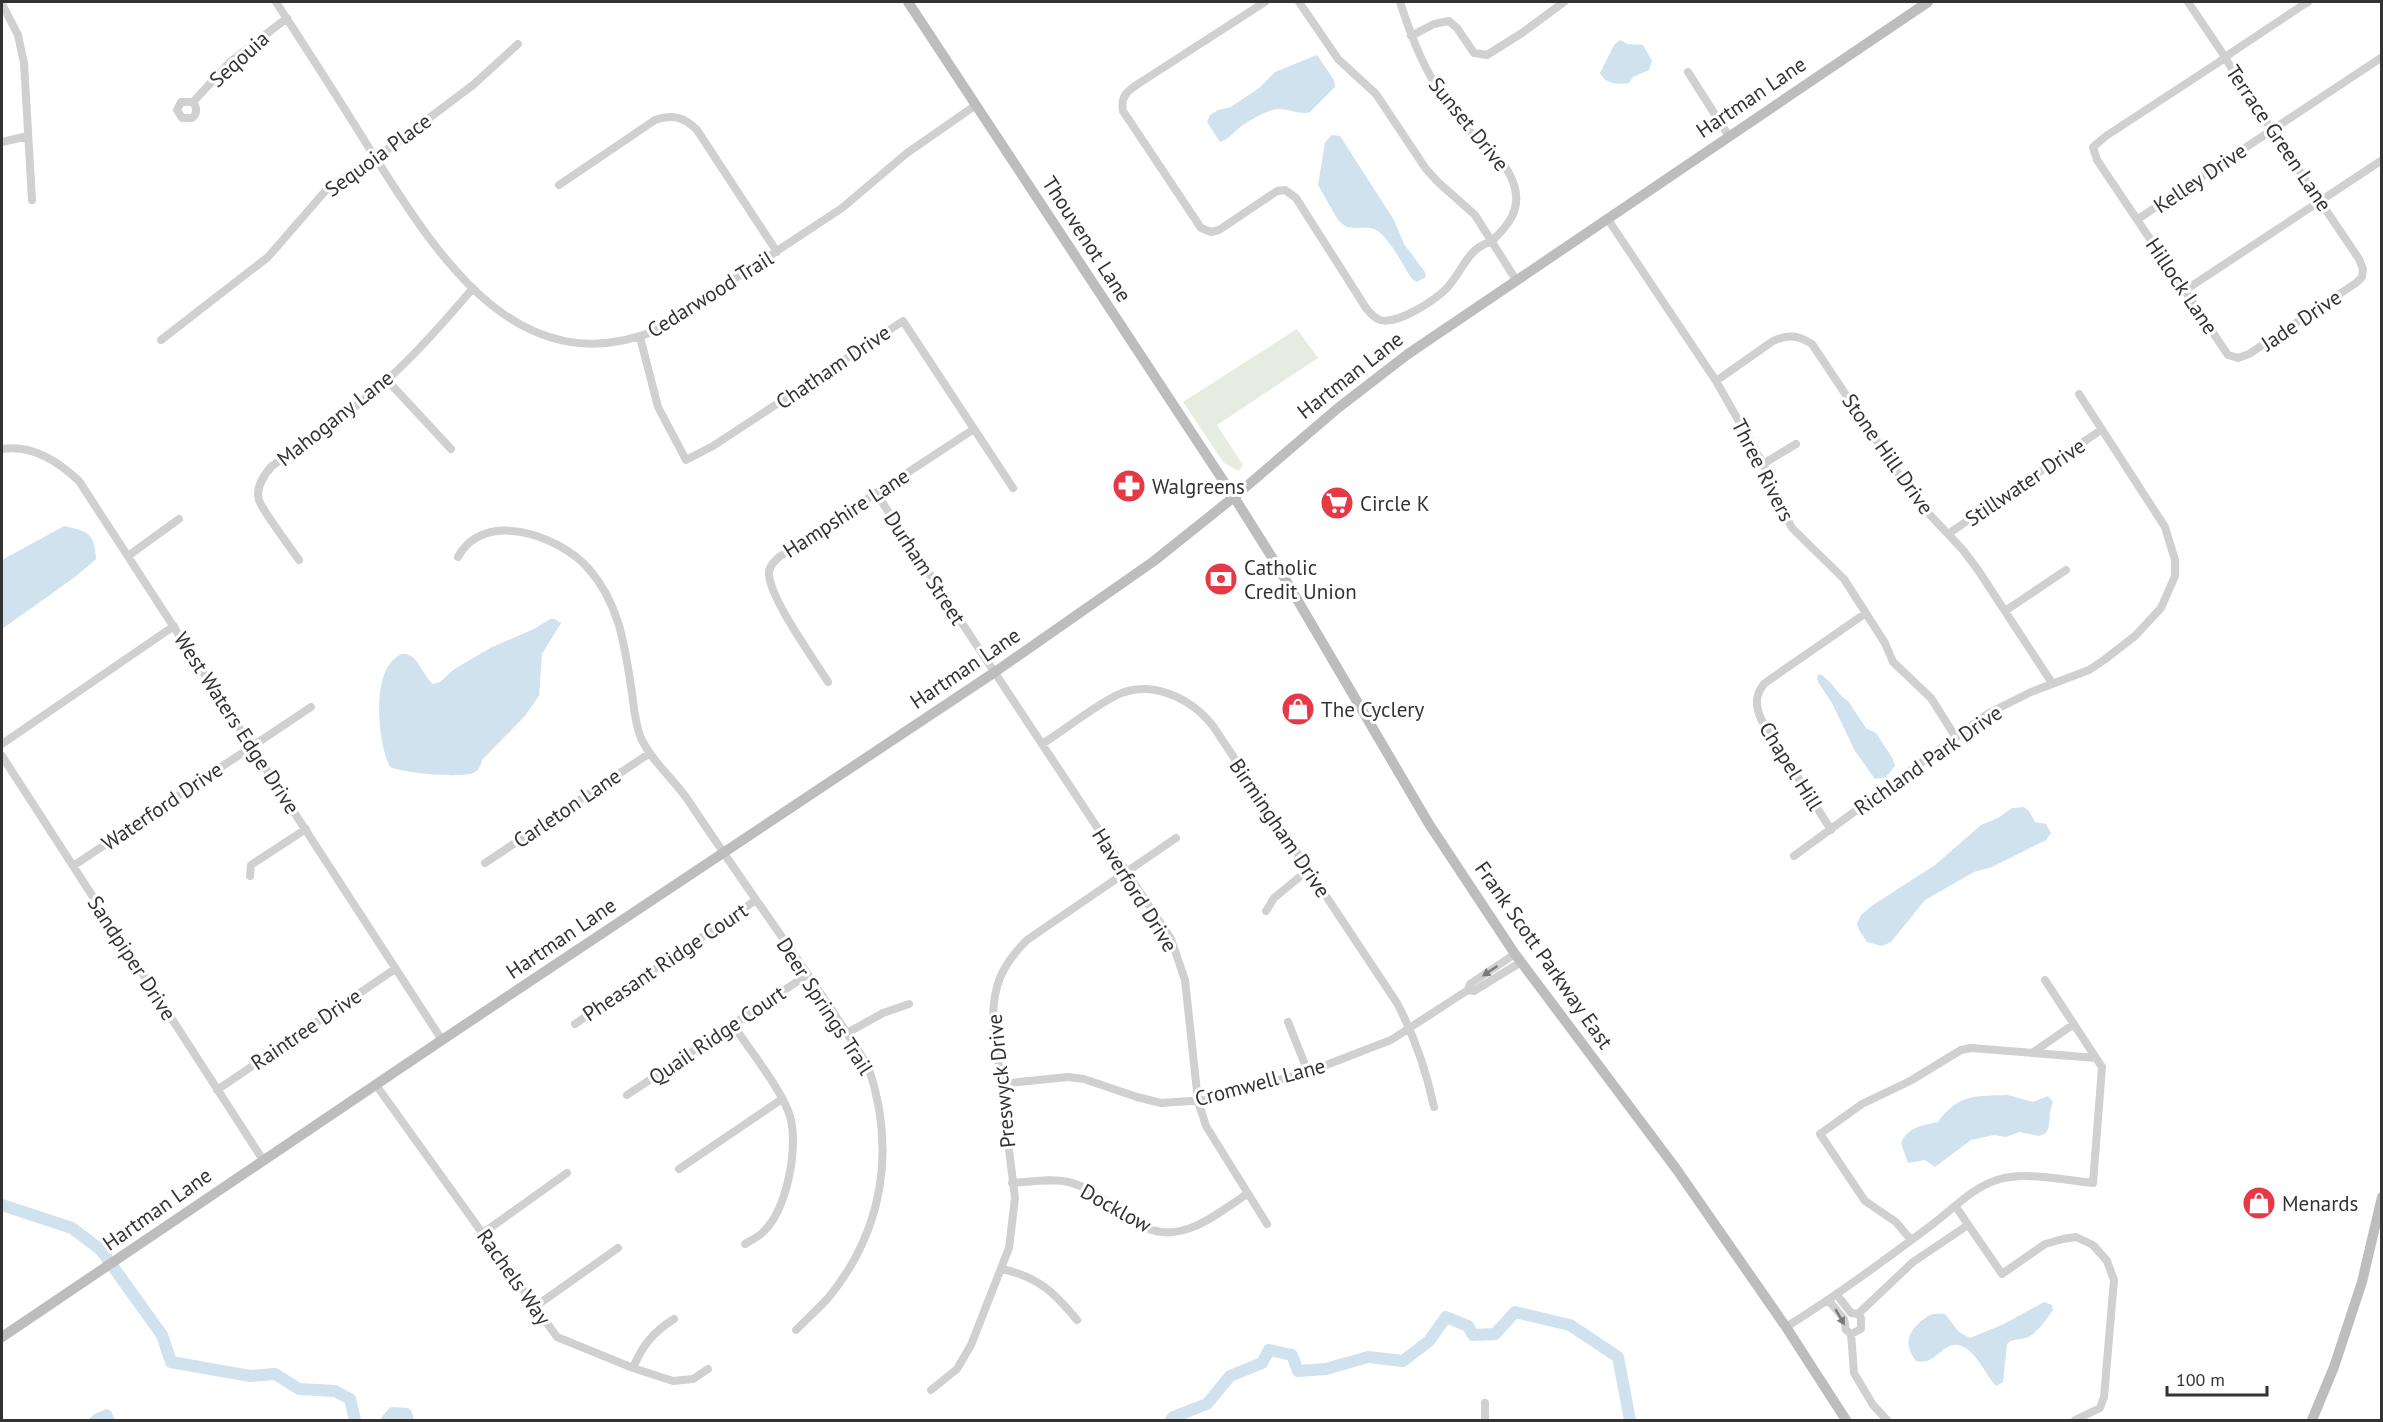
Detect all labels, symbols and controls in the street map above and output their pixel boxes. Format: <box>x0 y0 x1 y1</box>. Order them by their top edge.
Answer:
street label: Seqouia <box>203 25 275 93</box>
street label: Hartman Lane <box>1691 50 1811 144</box>
street label: Terrace Green Lane <box>2220 60 2338 216</box>
street label: Sunset Drive <box>1423 71 1515 177</box>
street label: Sequoia Place <box>319 107 437 203</box>
street label: Kelley Drive <box>2148 137 2252 219</box>
street label: Thouvenot Lane <box>1036 171 1138 307</box>
street label: Hillock Lane <box>2140 233 2224 339</box>
street label: Cedarwood Trail <box>642 245 778 343</box>
street label: Jade Drive <box>2255 283 2346 357</box>
street label: Chatham Drive <box>770 319 896 415</box>
street label: Hartman Lane <box>1292 325 1408 425</box>
street label: Mahogany Lane <box>271 364 399 472</box>
street label: Stone Hill Drive <box>1836 388 1940 520</box>
street label: Three Rivers <box>1726 414 1800 526</box>
street label: Stillwater Drive <box>1960 432 2090 532</box>
street label: Hampshire Lane <box>778 462 914 564</box>
pharmacy icon: Walgreens <box>1111 468 1147 504</box>
place label: Walgreens <box>1152 473 1245 500</box>
supermarket icon: Circle K <box>1319 485 1355 521</box>
place label: Circle K <box>1360 490 1430 517</box>
street label: Durham Street <box>878 506 972 630</box>
place label: Catholic Credit Union <box>1244 554 1357 605</box>
bank icon: Catholic Credit Union <box>1203 561 1239 597</box>
street label: Hartman Lane <box>905 621 1025 715</box>
street label: West Waters Edge Drive <box>168 627 306 819</box>
shop icon: The Cyclery <box>1280 691 1316 727</box>
place label: The Cyclery <box>1321 696 1424 723</box>
street label: Richland Park Drive <box>1849 699 2007 821</box>
street label: Chapel Hill <box>1753 717 1829 815</box>
street label: Birmingham Drive <box>1223 753 1337 903</box>
street label: Waterford Drive <box>96 756 228 856</box>
street label: Carleton Lane <box>508 762 626 854</box>
street label: Haverford Drive <box>1086 823 1184 957</box>
street label: Frank Scott Parkway East <box>1469 856 1619 1054</box>
street label: Sandpiper Drive <box>82 891 182 1025</box>
street label: Hartman Lane <box>501 891 621 985</box>
street label: Pheasant Ridge Court <box>577 897 753 1027</box>
street label: Deer Springs Trail <box>771 932 879 1080</box>
one-way arrow <box>1482 965 1498 976</box>
street label: Quail Ridge Court <box>643 979 791 1091</box>
street label: Raintree Drive <box>245 982 367 1076</box>
street label: Preswyck Drive <box>981 1013 1021 1149</box>
street label: Cromwell Lane <box>1192 1052 1328 1112</box>
street label: Hartman Lane <box>97 1162 217 1256</box>
street label: Docklow <box>1076 1177 1157 1239</box>
shop icon: Menards <box>2241 1185 2277 1221</box>
place label: Menards <box>2282 1190 2358 1217</box>
street label: Rachels Way <box>471 1224 557 1330</box>
one-way arrow <box>1834 1309 1845 1326</box>
scale bar <box>2167 1359 2268 1397</box>
text: 100 m <box>2176 1368 2225 1391</box>

